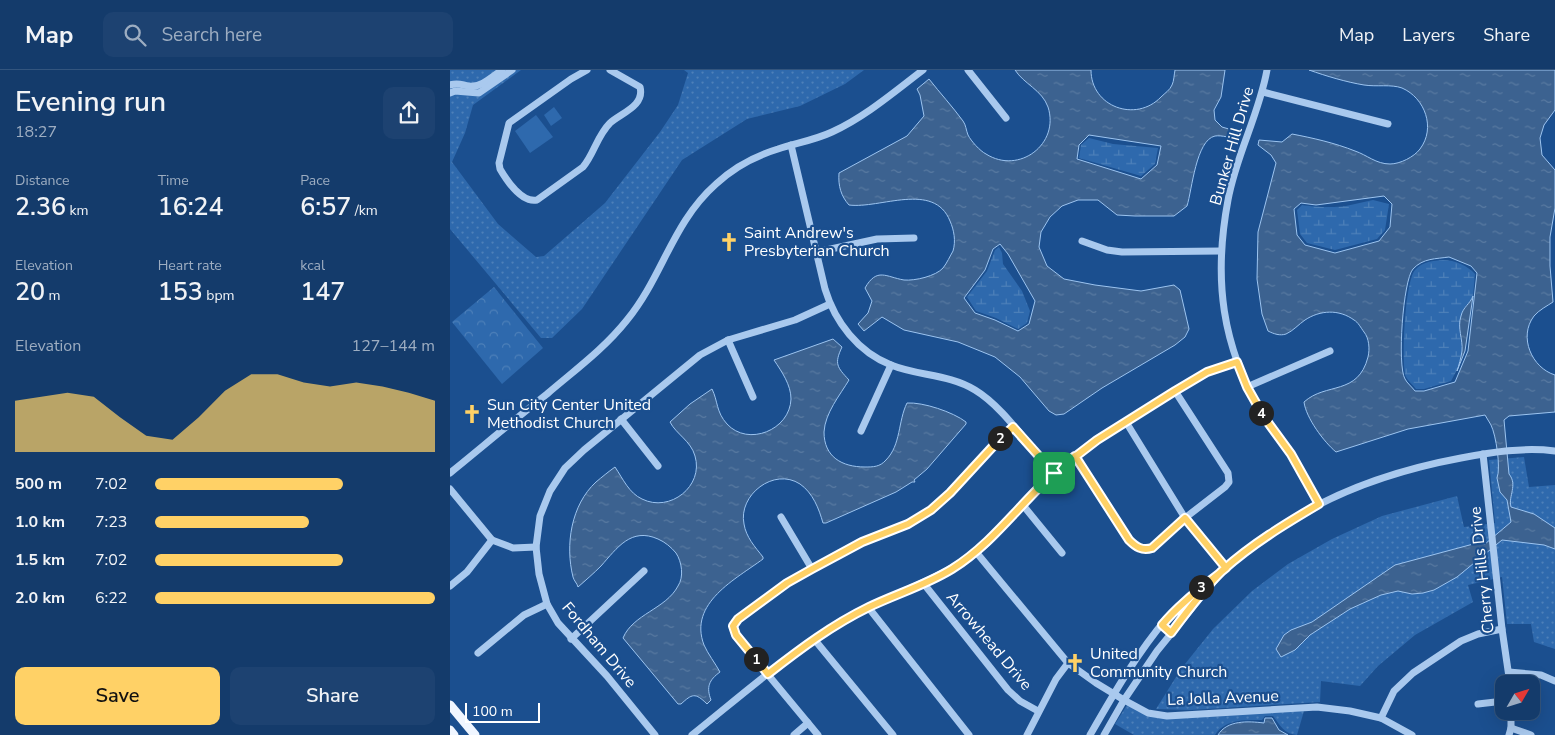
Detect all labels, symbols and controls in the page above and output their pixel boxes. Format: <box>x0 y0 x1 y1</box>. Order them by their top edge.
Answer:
search box <box>103 12 453 57</box>
text: Map <box>25 19 73 51</box>
icon: search <box>121 21 149 49</box>
text: Search here <box>161 22 262 48</box>
text: Map <box>1339 23 1374 47</box>
text: Layers <box>1402 23 1455 47</box>
text: Share <box>1483 23 1530 47</box>
text: Evening run <box>15 83 166 121</box>
street label: Bunker Hill Drive <box>1205 84 1259 208</box>
button: share <box>383 87 435 139</box>
text: 18:27 <box>15 121 57 143</box>
text: Distance <box>15 171 69 190</box>
text: Time <box>158 171 189 190</box>
text: Pace <box>300 171 330 190</box>
text: 2.36 <box>15 190 66 224</box>
text: 16:24 <box>158 190 224 224</box>
text: 6:57 <box>300 190 351 224</box>
text: km <box>66 201 89 220</box>
text: /km <box>351 201 378 220</box>
place label: Saint Andrew's Presbyterian Church <box>744 222 890 262</box>
church icon: Saint Andrew's Presbyterian Church <box>718 231 740 253</box>
text: Elevation <box>15 256 73 275</box>
text: Heart rate <box>158 256 222 275</box>
text: kcal <box>300 256 325 275</box>
text: 20 <box>15 275 45 309</box>
text: 153 <box>158 275 203 309</box>
text: 147 <box>300 275 345 309</box>
text: m <box>45 286 61 305</box>
text: bpm <box>203 286 235 305</box>
text: Elevation <box>15 335 81 357</box>
text: 127–144 m <box>352 335 435 357</box>
place label: Sun City Center United Methodist Church <box>487 394 651 434</box>
pin: 4 <box>1248 400 1274 426</box>
church icon: Sun City Center United Methodist Church <box>461 403 483 425</box>
text: 4 <box>1257 404 1266 423</box>
pin: 2 <box>988 426 1012 450</box>
text: 2 <box>996 429 1005 448</box>
pin <box>1033 452 1075 494</box>
icon: arrive <box>1040 459 1068 487</box>
text: 500 m <box>15 473 62 495</box>
text: 7:02 <box>95 473 127 495</box>
street label: Cherry Hills Drive <box>1464 505 1500 635</box>
text: 1.0 km <box>15 511 65 533</box>
text: 7:23 <box>95 511 127 533</box>
text: 1.5 km <box>15 549 65 571</box>
text: 7:02 <box>95 549 127 571</box>
pin: 3 <box>1188 574 1214 600</box>
text: 3 <box>1197 578 1206 597</box>
text: 2.0 km <box>15 587 65 609</box>
text: 6:22 <box>95 587 127 609</box>
street label: Arrowhead Drive <box>941 587 1037 695</box>
street label: Fordham Drive <box>557 597 641 693</box>
place label: United Community Church <box>1090 643 1227 683</box>
pin: 1 <box>744 646 768 672</box>
text: 1 <box>752 650 761 669</box>
church icon: United Community Church <box>1064 652 1086 674</box>
button: Save <box>15 667 220 725</box>
button: Share <box>230 667 435 725</box>
north arrow <box>1495 675 1540 720</box>
map controls <box>1495 675 1540 720</box>
street label: La Jolla Avenue <box>1167 685 1279 711</box>
scale bar <box>465 700 540 723</box>
text: 100 m <box>472 702 513 721</box>

